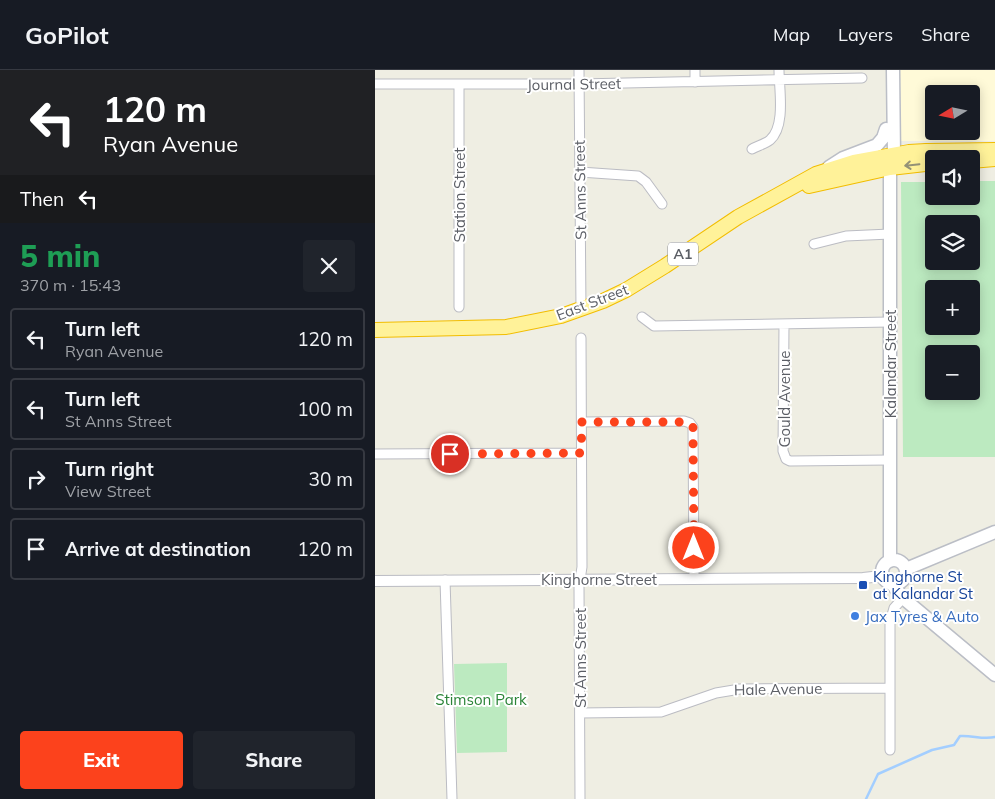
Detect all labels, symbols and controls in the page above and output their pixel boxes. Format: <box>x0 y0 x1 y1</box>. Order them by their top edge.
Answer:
text: GoPilot <box>25 20 109 50</box>
text: Map <box>773 23 810 46</box>
text: Layers <box>838 23 893 46</box>
text: Share <box>921 23 970 46</box>
street label: Journal Street <box>527 74 621 94</box>
north arrow <box>925 85 980 140</box>
map controls <box>925 85 980 400</box>
text: 120 m <box>103 87 207 131</box>
icon: left <box>20 90 85 155</box>
text: Ryan Avenue <box>103 130 238 158</box>
street label: St Anns Street <box>570 140 590 240</box>
street label: Station Street <box>450 147 469 243</box>
button: sound <box>925 150 980 205</box>
one-way arrow <box>904 160 920 170</box>
icon: left <box>74 185 102 213</box>
text: Then <box>20 187 64 211</box>
button: layers <box>925 215 980 270</box>
text: 5 min <box>20 237 100 275</box>
button: close <box>303 240 355 292</box>
road number: A1 <box>668 242 698 265</box>
text: 370 m · 15:43 <box>20 275 121 295</box>
street label: East Street <box>553 280 631 324</box>
button: + <box>925 280 980 335</box>
street label: Kalandar Street <box>881 310 900 418</box>
text: Turn left <box>65 317 140 341</box>
icon: left <box>22 325 50 353</box>
text: 120 m <box>297 327 353 351</box>
text: Ryan Avenue <box>65 341 163 361</box>
button: − <box>925 345 980 400</box>
street label: Gould Avenue <box>775 351 794 447</box>
text: Turn left <box>65 387 140 411</box>
icon: left <box>22 395 50 423</box>
text: 100 m <box>297 397 353 421</box>
text: St Anns Street <box>65 411 172 431</box>
pin <box>429 433 471 475</box>
icon: arrive <box>436 440 464 468</box>
text: Turn right <box>65 457 154 481</box>
icon: right <box>22 465 50 493</box>
text: 30 m <box>309 467 353 491</box>
text: View Street <box>65 481 151 501</box>
position arrow <box>667 521 719 573</box>
icon: arrive <box>22 535 50 563</box>
text: Arrive at destination <box>65 537 251 561</box>
text: 120 m <box>297 537 353 561</box>
place label: Kinghorne St at Kalandar St <box>873 567 973 603</box>
street label: Kinghorne Street <box>541 570 657 589</box>
marker: Kinghorne St at Kalandar St <box>857 579 869 591</box>
place label: Jax Tyres & Auto <box>865 607 979 626</box>
street label: St Anns Street <box>571 608 590 708</box>
marker: Jax Tyres & Auto <box>849 610 861 622</box>
street label: Hale Avenue <box>734 679 822 699</box>
park label: Stimson Park <box>435 690 527 709</box>
button: Exit <box>20 731 183 789</box>
button: Share <box>193 731 355 789</box>

